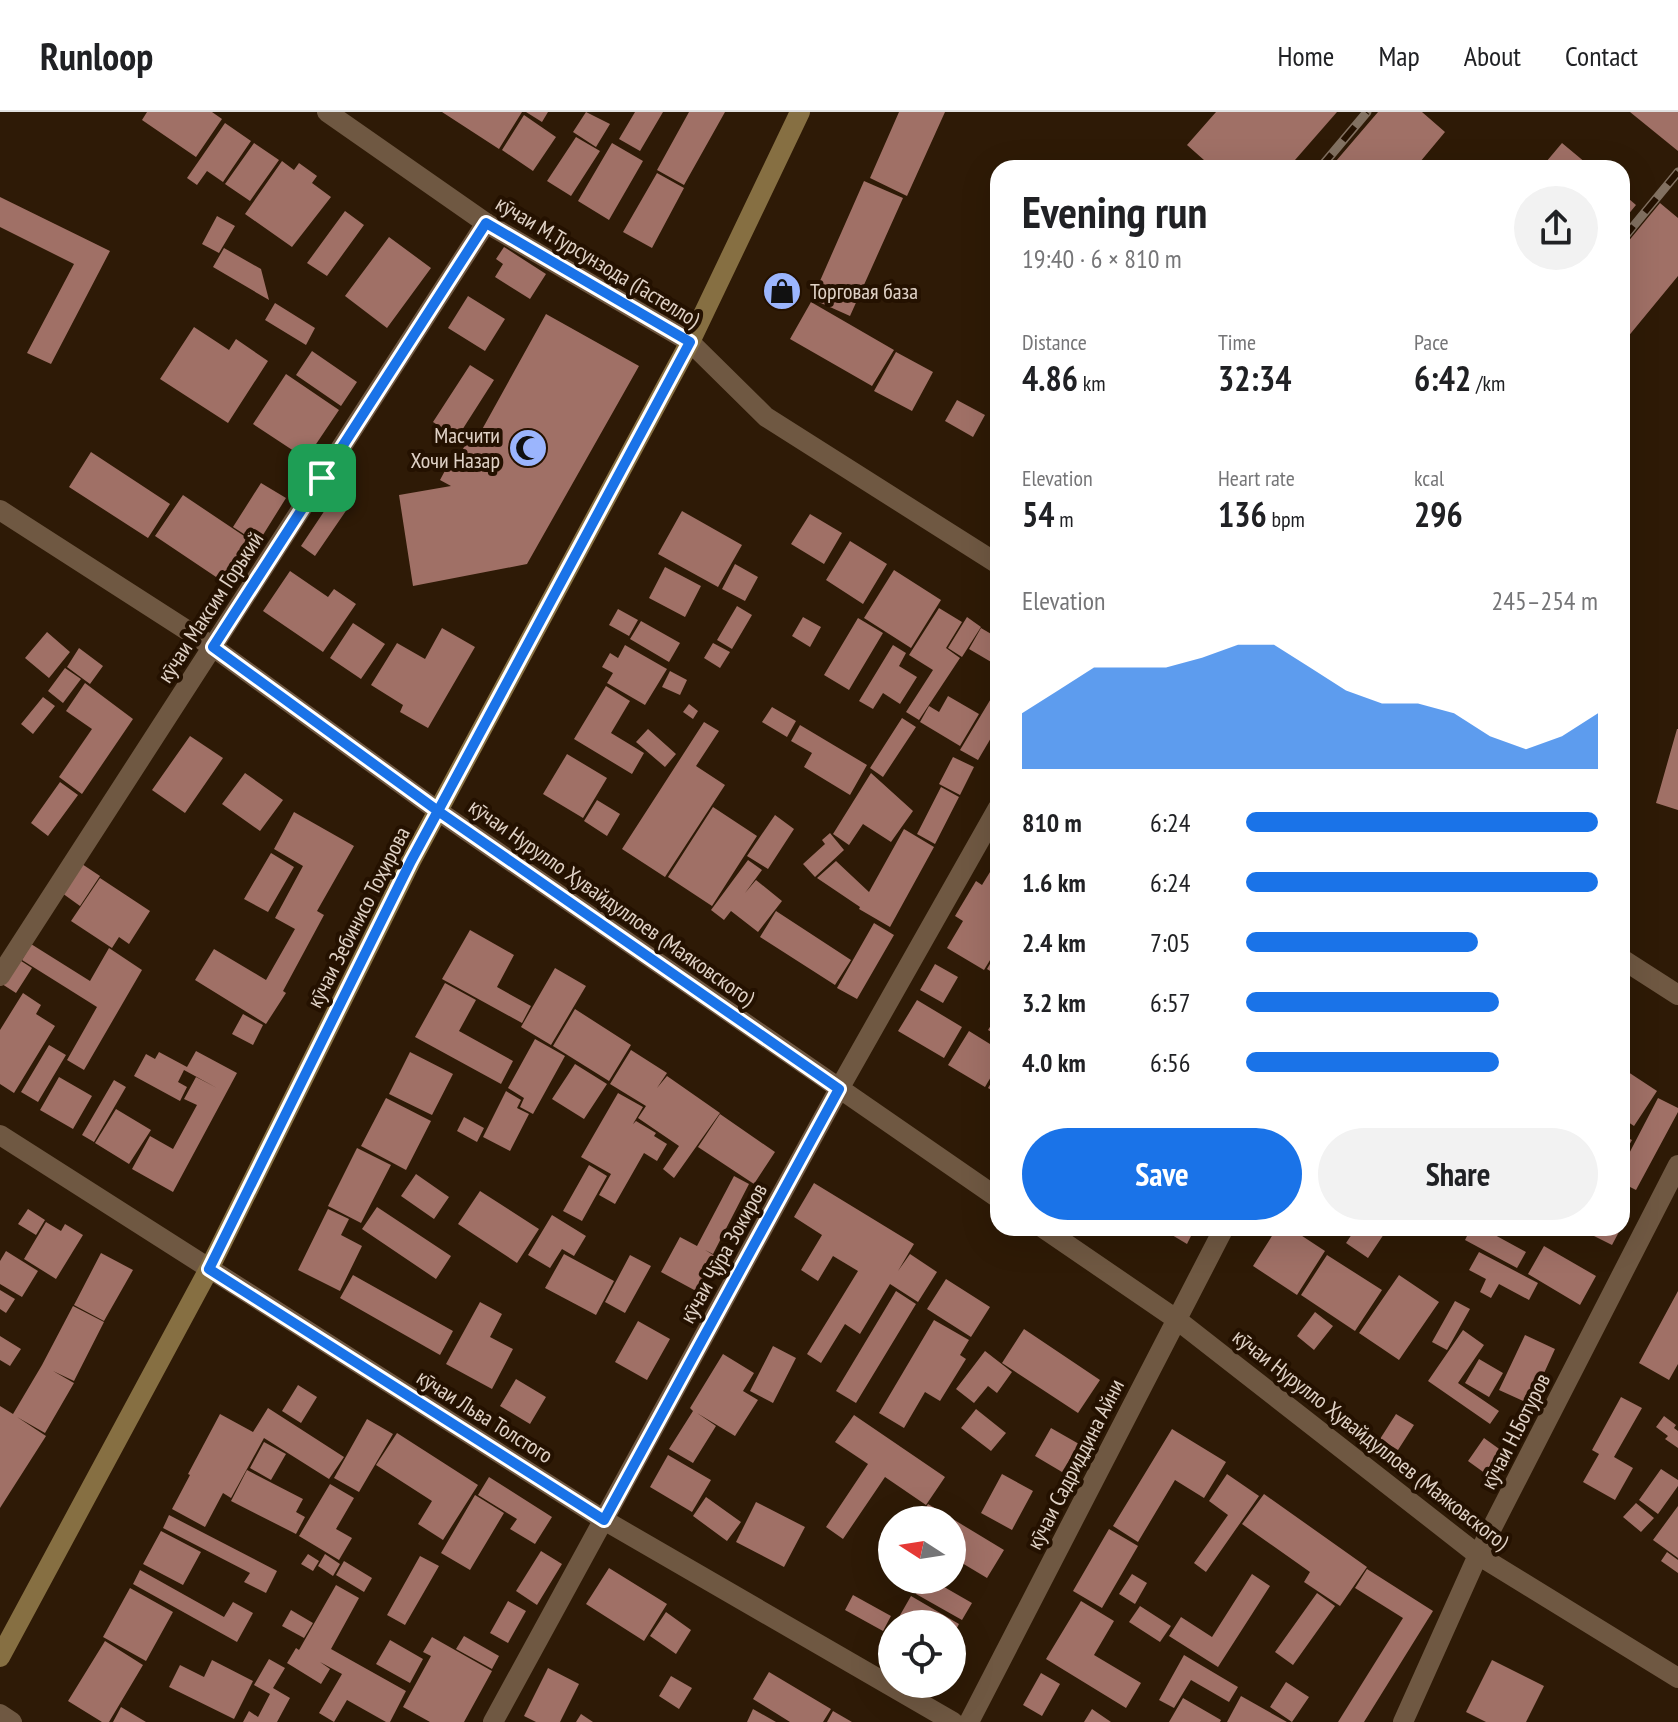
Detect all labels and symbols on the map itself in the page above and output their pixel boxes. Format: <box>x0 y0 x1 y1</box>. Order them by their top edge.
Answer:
street label: кӯчаи М.Турсунзода (Гастелло) <box>491 189 706 333</box>
shop icon: Торговая база <box>761 270 803 312</box>
place label: Торговая база <box>810 277 918 305</box>
place label: Масчити Хочи Назар <box>410 421 500 474</box>
mosque icon: Масчити Хочи Назар <box>507 427 549 469</box>
pin <box>288 444 356 512</box>
street label: кӯчаи Максим Горький <box>151 526 269 688</box>
street label: кӯчаи Нурулло Ҳувайдуллоев (Маяковского) <box>464 792 761 1012</box>
street label: кӯчаи Зебинисо Тоҳирова <box>300 822 416 1012</box>
street label: кӯчаи Ҷӯра Зокиров <box>673 1178 773 1328</box>
street label: кӯчаи Нурулло Ҳувайдуллоев (Маяковского) <box>1227 1323 1515 1556</box>
street label: кӯчаи Льва Толстого <box>412 1363 558 1469</box>
street label: кӯчаи Н.Ботуров <box>1474 1368 1556 1494</box>
street label: кӯчаи Садриддина Айни <box>1020 1374 1130 1554</box>
north arrow <box>878 1506 966 1594</box>

